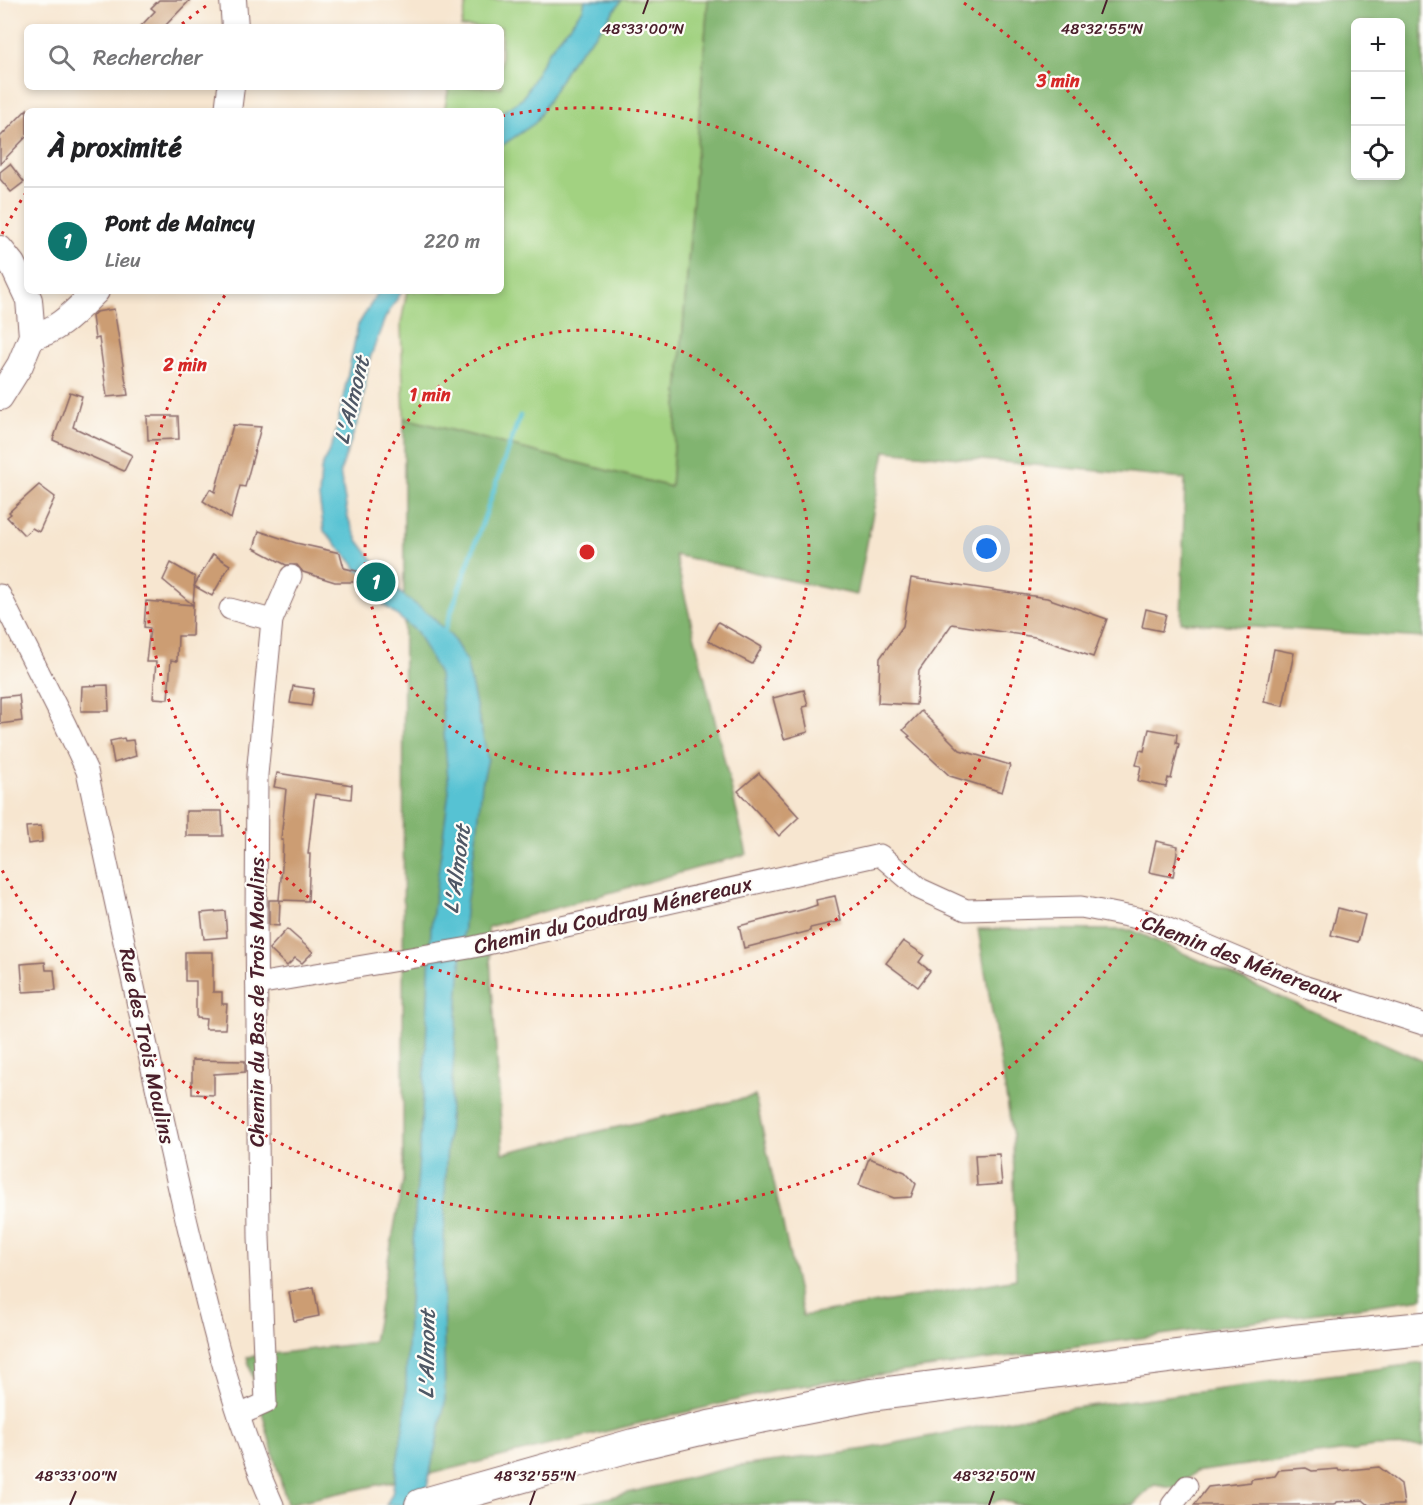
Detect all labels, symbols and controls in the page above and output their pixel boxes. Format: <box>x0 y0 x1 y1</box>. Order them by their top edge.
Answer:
text: 48°33'00"N <box>602 16 685 42</box>
text: 48°32'55"N <box>1061 16 1144 42</box>
map controls <box>1351 18 1405 180</box>
button: + <box>1351 18 1405 72</box>
search box <box>24 24 504 90</box>
text: Rechercher <box>93 38 203 77</box>
icon: search <box>45 41 78 74</box>
text: 3 min <box>1035 65 1080 97</box>
button: − <box>1351 72 1405 126</box>
text: À proximité <box>48 124 182 170</box>
button: locate <box>1351 126 1405 180</box>
text: Pont de Maincy <box>105 204 255 243</box>
text: 1 <box>63 224 72 259</box>
text: 220 m <box>424 224 480 259</box>
text: Lieu <box>105 243 141 278</box>
text: 2 min <box>162 349 207 381</box>
water label: L'Almont <box>322 350 382 448</box>
text: 1 min <box>410 379 451 411</box>
your location <box>972 534 1001 563</box>
centre of rings <box>577 542 597 562</box>
pin: 1 <box>356 560 395 604</box>
water label: L'Almont <box>431 820 482 916</box>
street label: Chemin du Bas de Trois Moulins <box>238 857 276 1147</box>
street label: Chemin du Coudray Ménereaux <box>470 864 756 966</box>
street label: Chemin des Ménereaux <box>1136 903 1348 1015</box>
street label: Rue des Trois Moulins <box>108 944 186 1148</box>
water label: L'Almont <box>406 1307 447 1399</box>
text: 48°33'00"N <box>35 1463 118 1489</box>
text: 48°32'55"N <box>494 1463 577 1489</box>
text: 48°32'50"N <box>953 1463 1036 1489</box>

